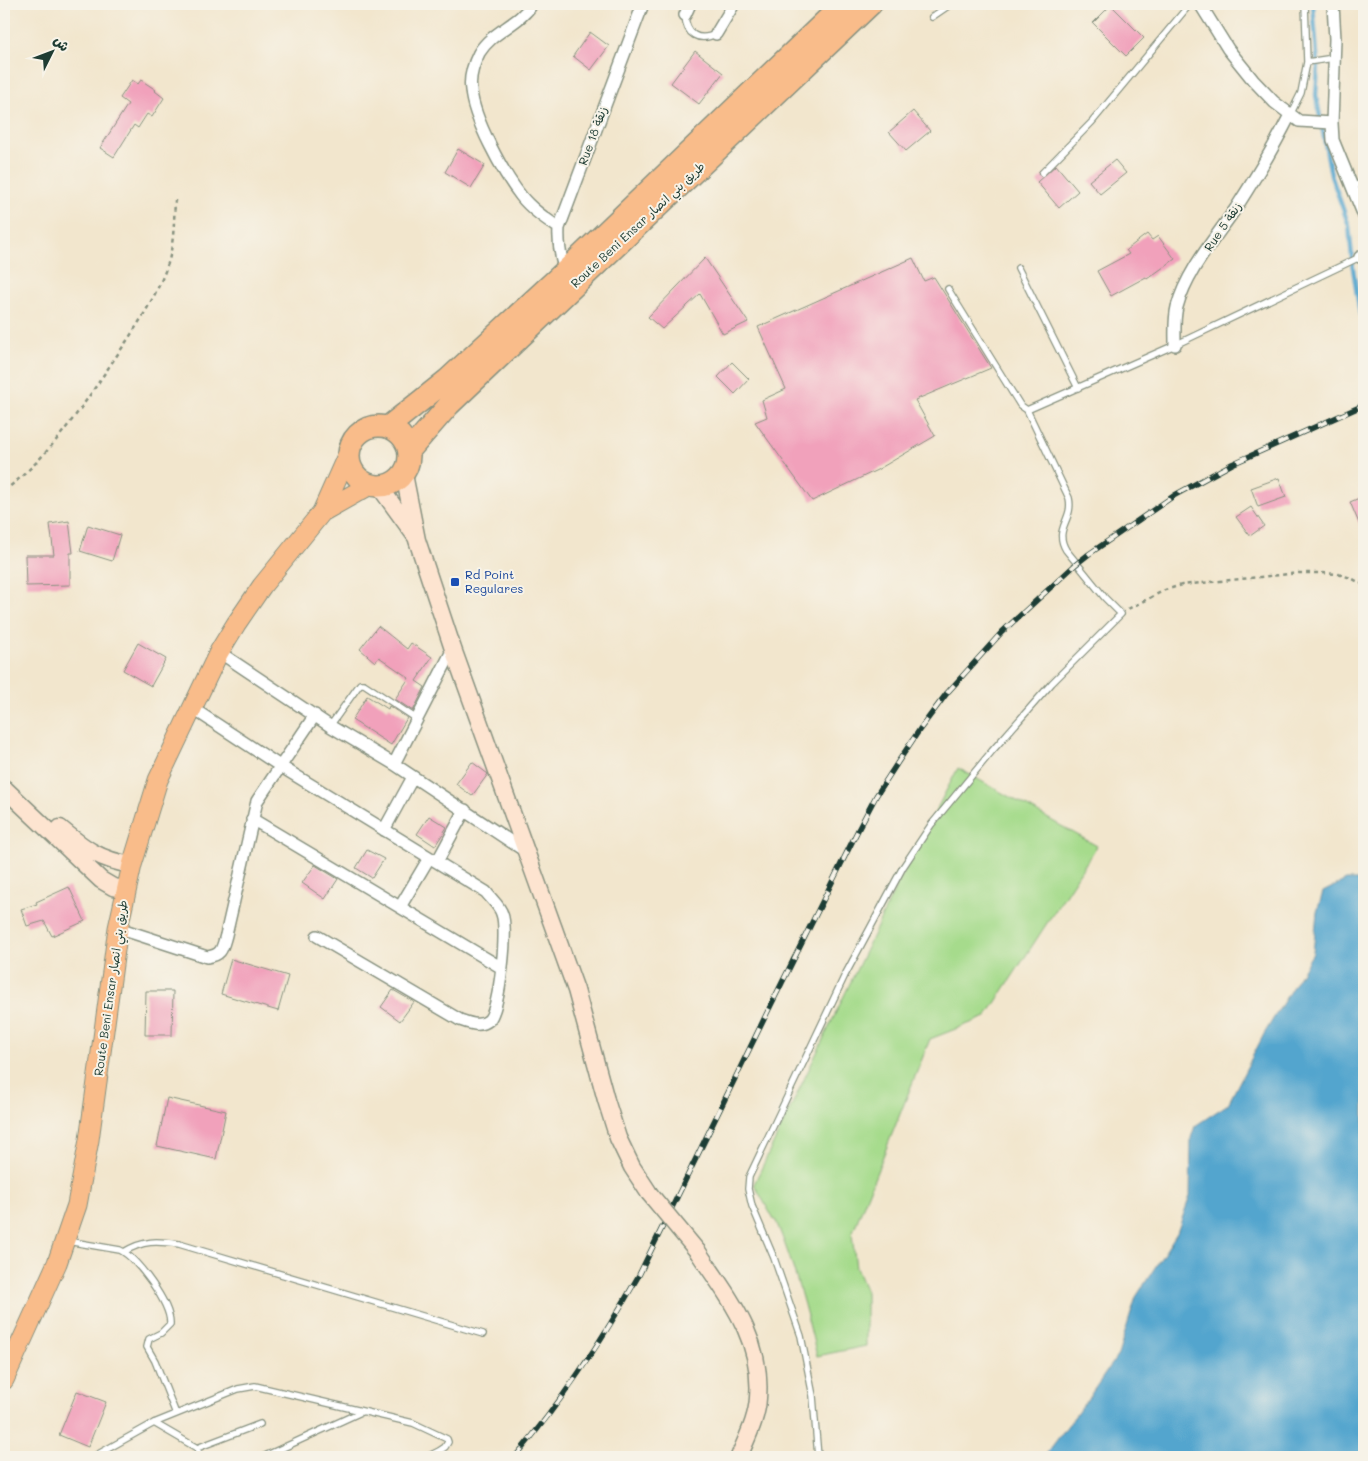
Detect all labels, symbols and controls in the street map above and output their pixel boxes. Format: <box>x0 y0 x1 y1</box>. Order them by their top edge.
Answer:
north arrow <box>28 28 78 78</box>
text: ش <box>50 31 74 55</box>
street label: Rue 18 زنقة <box>574 104 610 167</box>
street label: Route Beni Ensar طريق بني انصار <box>567 158 710 294</box>
street label: Rue 5 زنقة <box>1200 199 1244 254</box>
place label: Rd Point Regulares <box>465 566 524 596</box>
marker: Rd Point Regulares <box>449 576 461 588</box>
street label: Route Beni Ensar طريق بني انصار <box>90 899 134 1078</box>

